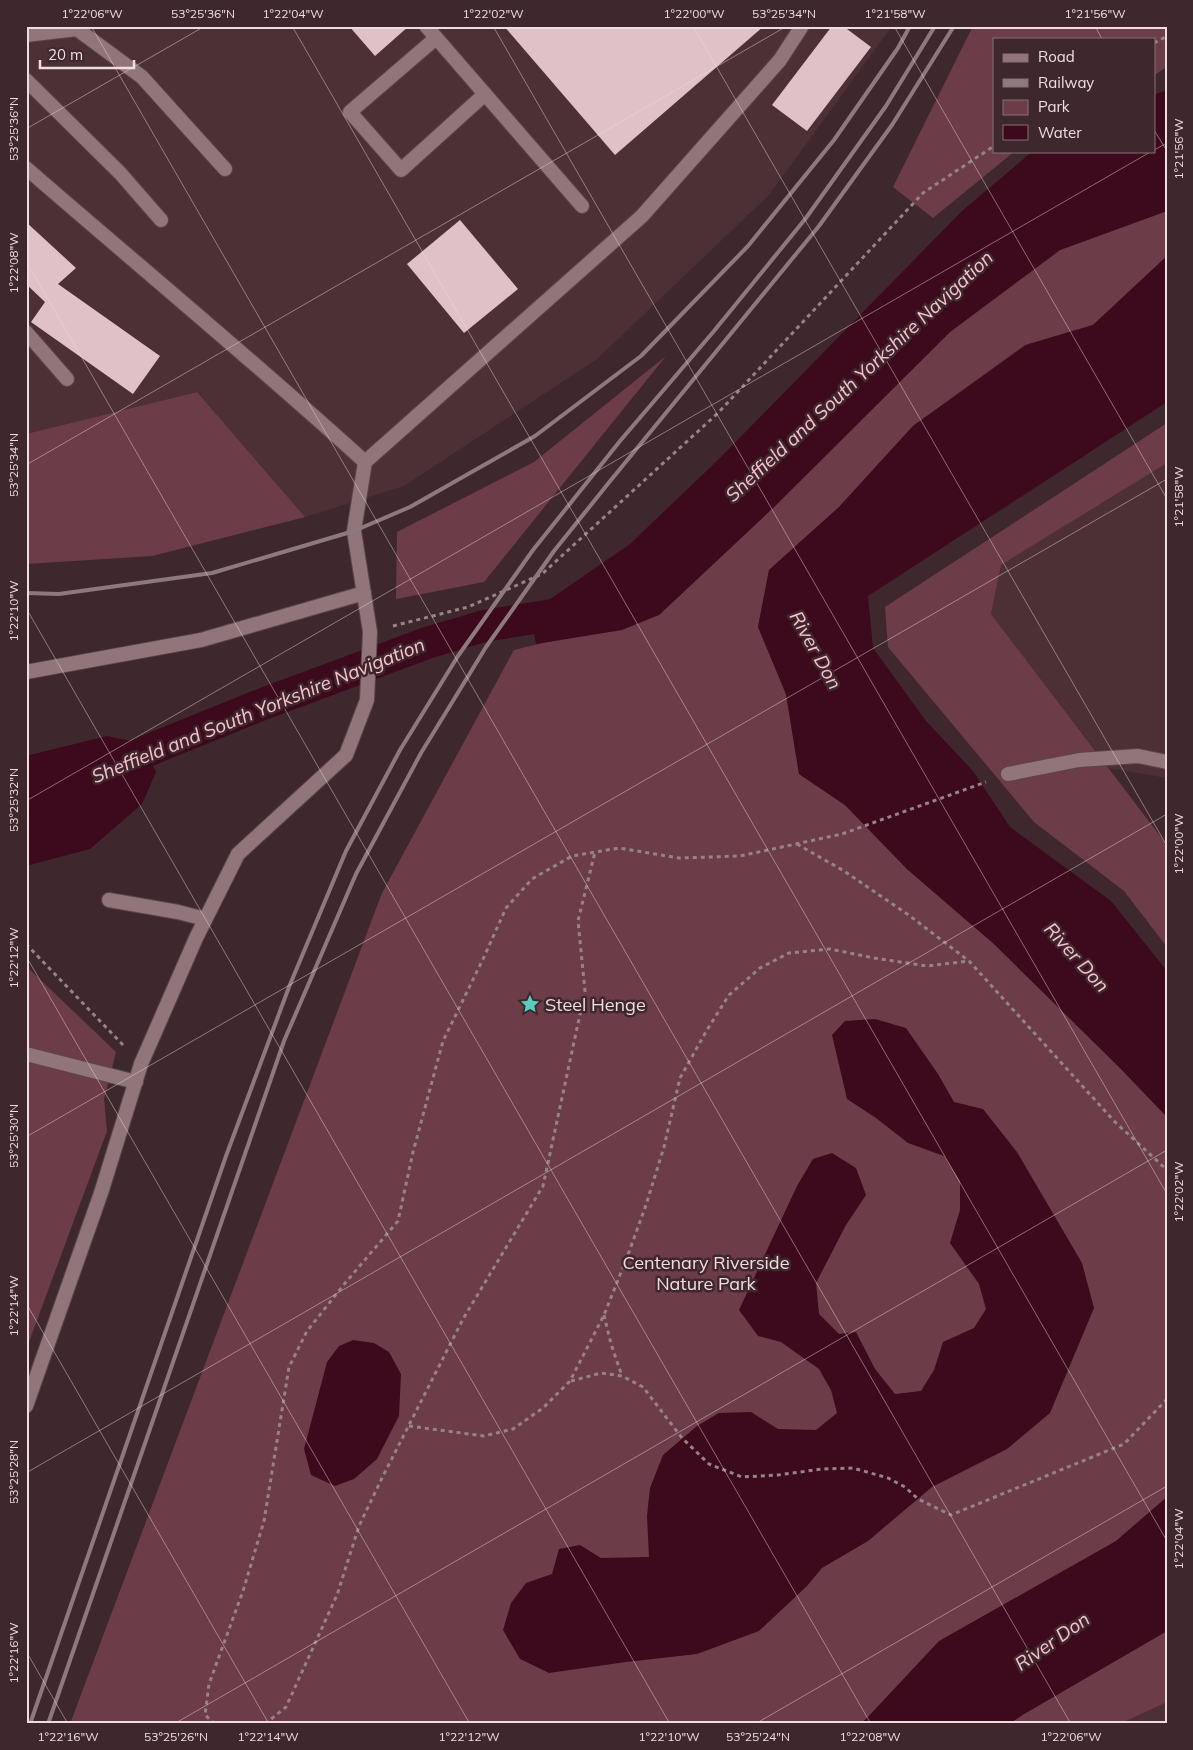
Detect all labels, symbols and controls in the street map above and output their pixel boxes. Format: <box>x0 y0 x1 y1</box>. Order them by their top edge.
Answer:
text: 1°22'06"W <box>61 6 123 21</box>
text: 53°25'36"N <box>171 6 235 21</box>
text: 1°22'04"W <box>262 6 324 21</box>
text: 1°22'02"W <box>462 6 524 21</box>
text: 1°22'00"W <box>663 6 725 21</box>
text: 53°25'34"N <box>752 6 816 21</box>
text: 1°21'58"W <box>864 6 926 21</box>
text: 1°21'56"W <box>1064 6 1126 21</box>
scale bar <box>40 38 134 70</box>
legend <box>993 38 1156 152</box>
text: 20 m <box>48 45 83 64</box>
text: Road <box>1038 47 1075 66</box>
text: Railway <box>1038 73 1094 92</box>
text: 53°25'36"N <box>6 97 21 161</box>
text: Park <box>1038 97 1070 116</box>
text: 1°21'56"W <box>1171 118 1186 180</box>
text: Water <box>1038 123 1082 142</box>
text: 1°22'08"W <box>6 232 21 294</box>
water label: Sheffield and South Yorkshire Navigation <box>720 245 998 507</box>
text: 53°25'34"N <box>6 433 21 497</box>
text: 1°21'58"W <box>1171 466 1186 528</box>
text: 1°22'10"W <box>6 580 21 642</box>
water label: River Don <box>785 607 847 693</box>
water label: Sheffield and South Yorkshire Navigation <box>88 632 428 788</box>
text: 53°25'32"N <box>6 768 21 832</box>
text: 1°22'00"W <box>1171 813 1186 875</box>
water label: River Don <box>1039 917 1115 997</box>
text: 1°22'12"W <box>6 927 21 989</box>
place icon: Steel Henge <box>519 993 541 1015</box>
place label: Steel Henge <box>545 993 646 1016</box>
text: 53°25'30"N <box>6 1104 21 1168</box>
text: 1°22'02"W <box>1171 1161 1186 1223</box>
park label: Centenary Riverside Nature Park <box>623 1251 789 1295</box>
text: 1°22'14"W <box>6 1275 21 1337</box>
text: 53°25'28"N <box>6 1440 21 1504</box>
text: 1°22'04"W <box>1171 1508 1186 1570</box>
water label: River Don <box>1010 1607 1094 1675</box>
text: 1°22'16"W <box>6 1622 21 1684</box>
text: 1°22'16"W <box>37 1729 99 1744</box>
text: 53°25'26"N <box>144 1729 208 1744</box>
text: 1°22'14"W <box>237 1729 299 1744</box>
text: 1°22'12"W <box>438 1729 500 1744</box>
text: 1°22'10"W <box>638 1729 700 1744</box>
text: 53°25'24"N <box>726 1729 790 1744</box>
text: 1°22'08"W <box>839 1729 901 1744</box>
text: 1°22'06"W <box>1040 1729 1102 1744</box>

